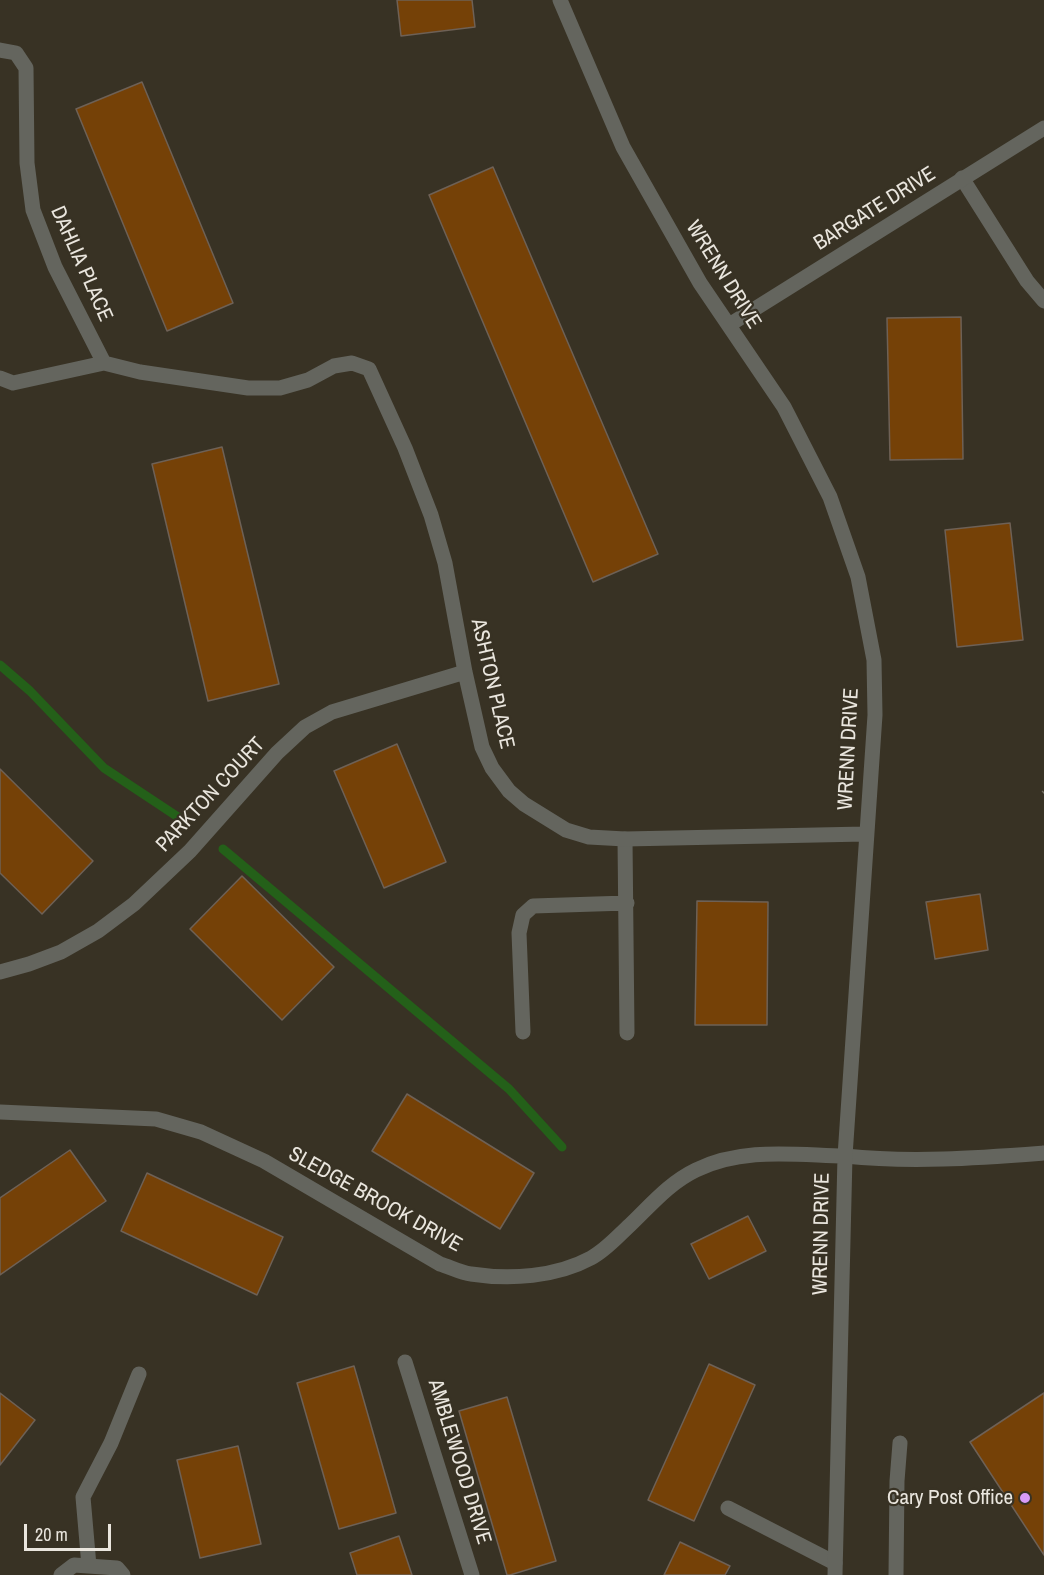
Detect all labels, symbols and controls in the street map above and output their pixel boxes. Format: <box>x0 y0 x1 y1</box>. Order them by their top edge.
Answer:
street label: BARGATE DRIVE <box>810 162 940 256</box>
street label: DAHLIA PLACE <box>44 202 118 326</box>
street label: WRENN DRIVE <box>680 216 766 334</box>
street label: ASHTON PLACE <box>465 617 519 751</box>
street label: WRENN DRIVE <box>833 687 865 811</box>
street label: PARKTON COURT <box>152 733 270 857</box>
street label: SLEDGE BROOK DRIVE <box>284 1142 466 1258</box>
street label: WRENN DRIVE <box>808 1173 836 1295</box>
street label: AMBLEWOOD DRIVE <box>422 1376 496 1548</box>
place label: Cary Post Office <box>887 1485 1013 1511</box>
marker: Cary Post Office <box>1018 1491 1032 1505</box>
scale bar <box>27 1512 114 1550</box>
text: 20 m <box>35 1522 68 1547</box>

